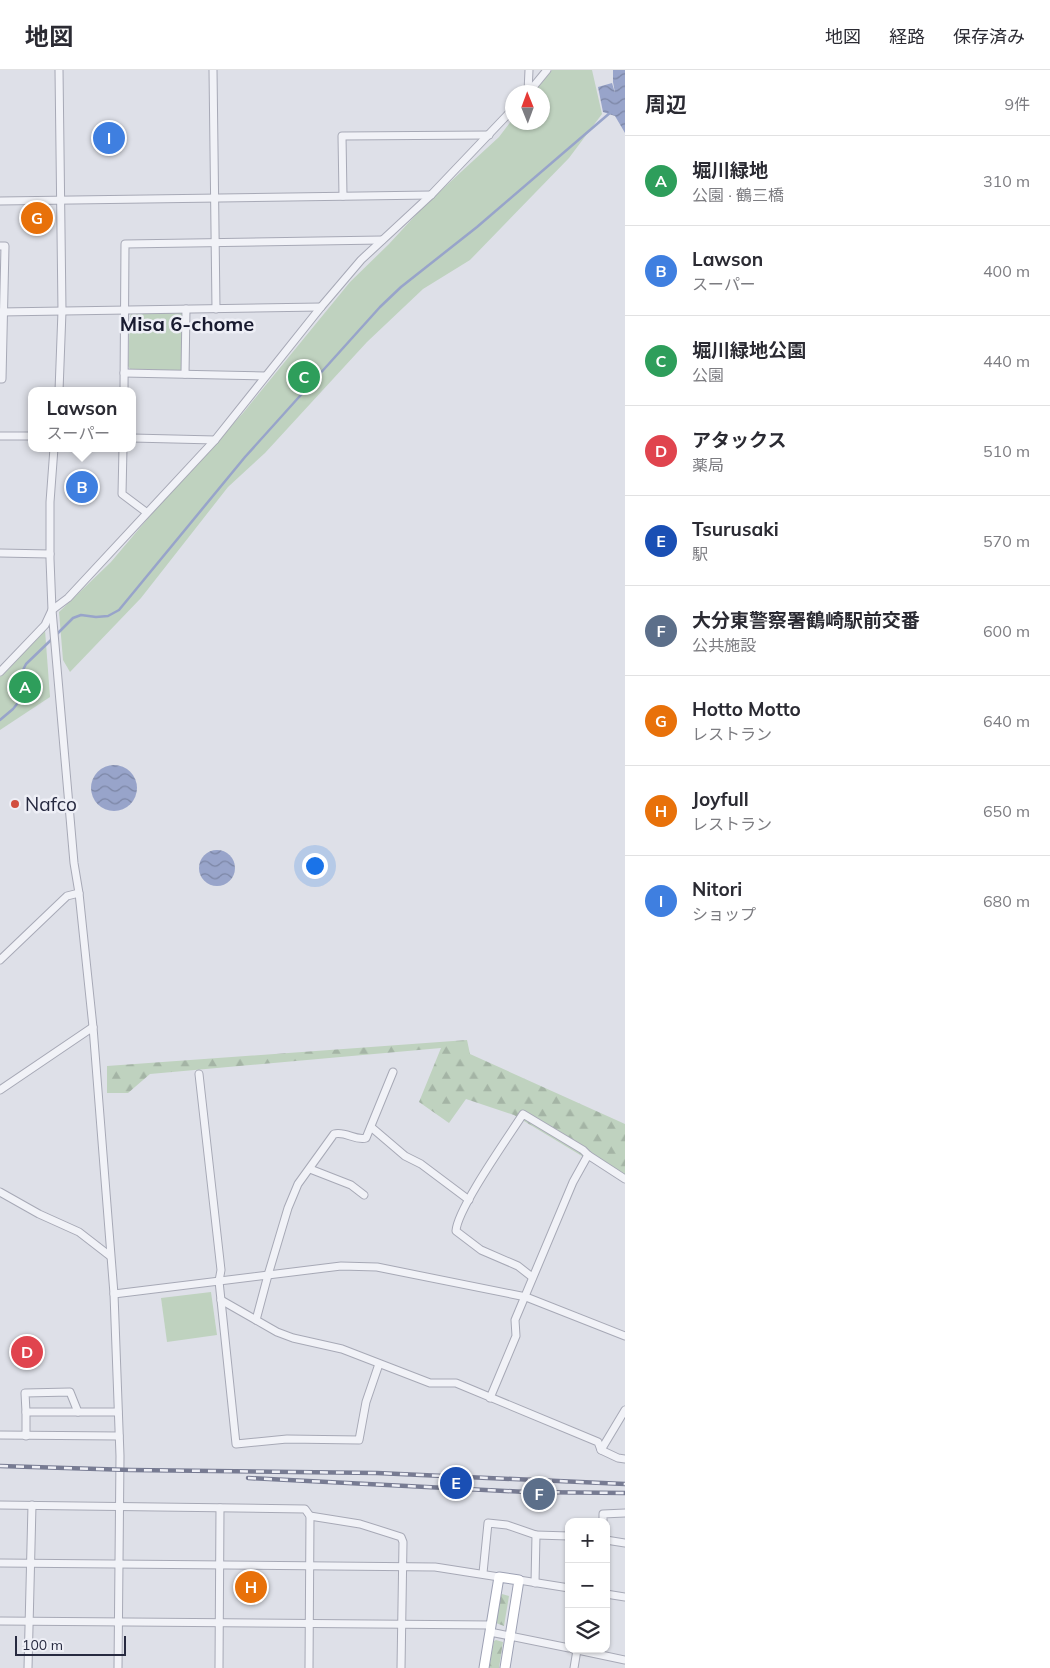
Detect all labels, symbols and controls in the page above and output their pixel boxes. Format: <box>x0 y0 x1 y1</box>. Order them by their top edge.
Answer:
text: 地図 <box>25 21 73 51</box>
text: 地図 <box>825 25 861 48</box>
text: 経路 <box>889 25 925 48</box>
text: 保存済み <box>953 25 1025 48</box>
north arrow <box>505 85 550 130</box>
text: 周辺 <box>645 91 687 117</box>
text: 9件 <box>1004 94 1030 114</box>
pin: I <box>93 119 125 157</box>
text: 堀川緑地 <box>692 158 768 182</box>
text: A <box>655 171 667 191</box>
text: 310 m <box>983 171 1030 191</box>
text: 公園 · 鶴三橋 <box>692 185 784 205</box>
pin: G <box>21 199 53 237</box>
text: Lawson <box>692 247 763 271</box>
text: B <box>655 261 667 281</box>
text: 400 m <box>983 261 1030 281</box>
text: スーパー <box>692 274 756 294</box>
district label: Misa 6-chome <box>120 311 254 336</box>
text: 堀川緑地公園 <box>692 338 806 362</box>
text: C <box>656 351 666 371</box>
text: 440 m <box>983 351 1030 371</box>
pin: C <box>288 358 320 396</box>
text: 公園 <box>692 365 724 385</box>
popup <box>28 387 136 452</box>
text: Lawson <box>46 396 118 420</box>
text: スーパー <box>46 423 110 443</box>
text: アタックス <box>692 428 786 452</box>
text: D <box>655 441 667 461</box>
text: 510 m <box>983 441 1030 461</box>
text: 薬局 <box>692 455 724 475</box>
pin: B <box>66 468 98 506</box>
text: Tsurusaki <box>692 517 779 541</box>
text: E <box>656 531 666 551</box>
text: 570 m <box>983 531 1030 551</box>
text: 駅 <box>692 544 708 564</box>
text: 大分東警察署鶴崎駅前交番 <box>692 608 920 632</box>
text: F <box>656 621 666 641</box>
text: 600 m <box>983 621 1030 641</box>
text: 公共施設 <box>692 635 756 655</box>
pin: A <box>9 668 41 706</box>
text: Hotto Motto <box>692 697 801 721</box>
text: G <box>655 711 667 731</box>
text: 640 m <box>983 711 1030 731</box>
text: レストラン <box>692 724 772 744</box>
text: Joyfull <box>692 787 749 811</box>
place label: Nafco <box>25 792 77 816</box>
marker: Nafco <box>9 798 21 810</box>
text: H <box>655 801 667 821</box>
text: 650 m <box>983 801 1030 821</box>
text: レストラン <box>692 814 772 834</box>
your location <box>302 853 328 879</box>
text: Nitori <box>692 877 742 901</box>
text: I <box>659 891 663 911</box>
text: 680 m <box>983 891 1030 911</box>
text: ショップ <box>692 904 756 924</box>
pin: D <box>11 1333 43 1371</box>
pin: E <box>440 1464 472 1502</box>
pin: F <box>523 1475 555 1513</box>
map controls <box>565 1518 610 1653</box>
button: + <box>565 1518 610 1563</box>
button: − <box>565 1563 610 1608</box>
pin: H <box>235 1568 267 1606</box>
button: layers <box>565 1608 610 1653</box>
scale bar <box>15 1633 126 1656</box>
text: 100 m <box>22 1636 63 1654</box>

